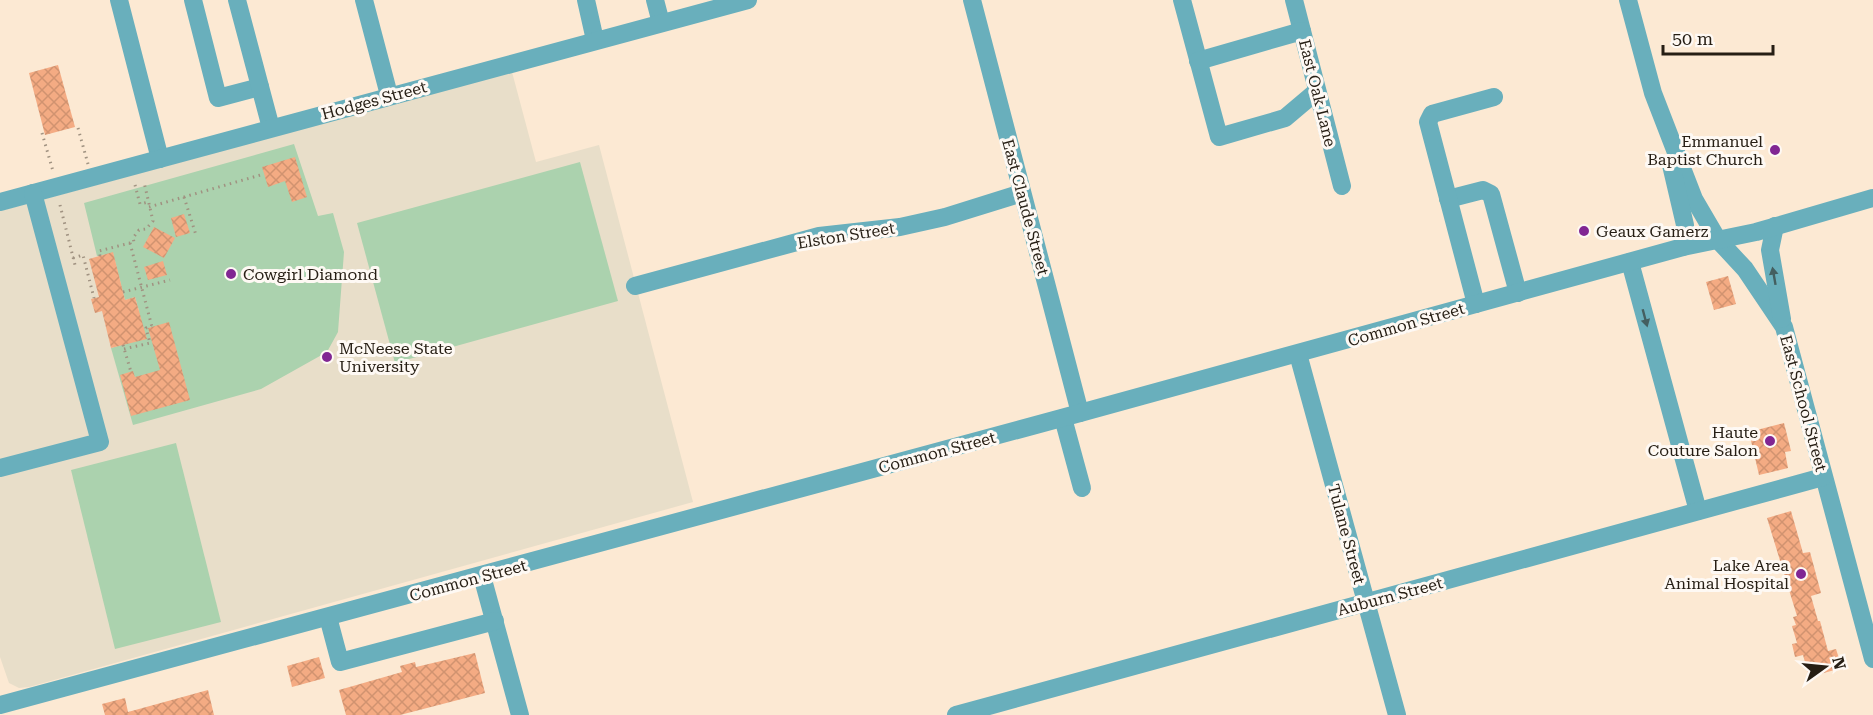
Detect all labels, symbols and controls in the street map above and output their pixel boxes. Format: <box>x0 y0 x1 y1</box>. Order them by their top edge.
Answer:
scale bar <box>1663 18 1772 56</box>
text: 50 m <box>1672 28 1713 49</box>
street label: East Oak Lane <box>1295 37 1340 149</box>
street label: Hodges Street <box>319 77 429 124</box>
place label: Emmanuel Baptist Church <box>1647 132 1763 169</box>
street label: East Claude Street <box>998 137 1053 278</box>
marker: Emmanuel Baptist Church <box>1768 143 1782 157</box>
street label: Elston Street <box>796 218 896 253</box>
place label: Geaux Gamerz <box>1596 222 1709 241</box>
marker: Geaux Gamerz <box>1577 224 1591 238</box>
place label: Cowgirl Diamond <box>243 265 378 284</box>
marker: Cowgirl Diamond <box>224 267 238 281</box>
one-way arrow <box>1770 267 1779 286</box>
street label: Common Street <box>1346 299 1467 350</box>
one-way arrow <box>1641 310 1650 328</box>
street label: East School Street <box>1776 333 1831 474</box>
place label: McNeese State University <box>339 339 453 376</box>
marker: McNeese State University <box>320 350 334 364</box>
place label: Haute Couture Salon <box>1648 423 1758 460</box>
street label: Common Street <box>876 428 998 477</box>
marker: Haute Couture Salon <box>1763 434 1777 448</box>
street label: Tulane Street <box>1324 482 1369 586</box>
street label: Common Street <box>407 556 529 605</box>
place label: Lake Area Animal Hospital <box>1665 556 1789 593</box>
marker: Lake Area Animal Hospital <box>1794 567 1808 581</box>
street label: Auburn Street <box>1335 573 1445 620</box>
north arrow <box>1795 637 1855 697</box>
text: N <box>1828 655 1850 672</box>

